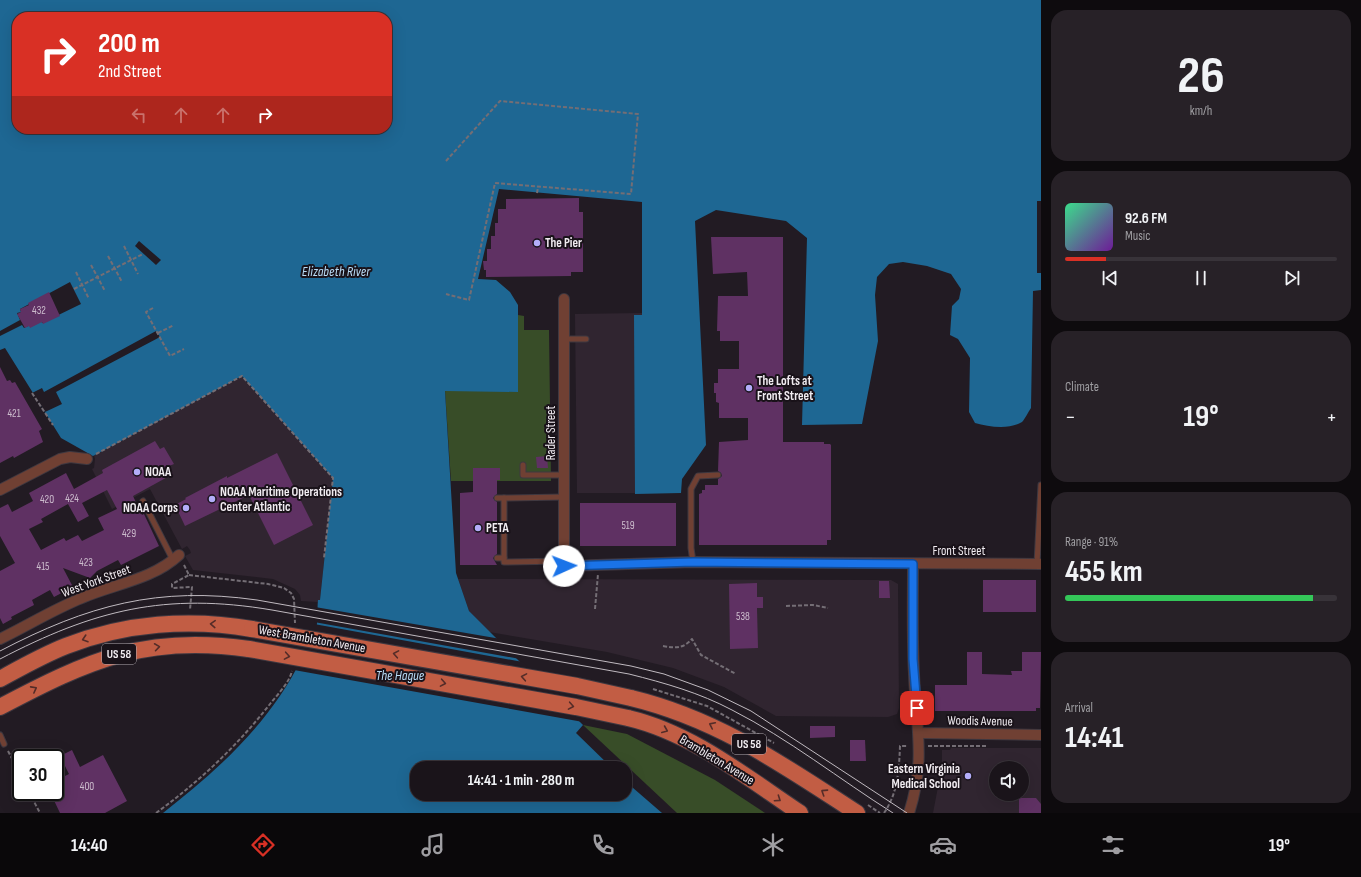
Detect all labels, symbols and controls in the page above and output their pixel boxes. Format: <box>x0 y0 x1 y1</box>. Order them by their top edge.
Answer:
text: 200 m <box>98 27 160 60</box>
icon: right <box>32 28 84 80</box>
text: 26 <box>1177 45 1225 108</box>
text: 2nd Street <box>98 61 161 82</box>
text: km/h <box>1190 103 1212 119</box>
icon: left <box>128 104 150 126</box>
icon: ahead <box>170 104 192 126</box>
icon: ahead <box>212 104 234 126</box>
icon: right <box>254 104 276 126</box>
text: 92.6 FM <box>1125 209 1167 228</box>
text: Music <box>1125 228 1150 244</box>
place label: The Pier <box>545 235 582 251</box>
marker: The Pier <box>532 238 542 248</box>
water label: Elizabeth River <box>302 263 371 280</box>
icon: previous <box>1099 267 1121 289</box>
icon: pause <box>1190 267 1212 289</box>
icon: next <box>1281 267 1303 289</box>
house number: 432 <box>32 304 46 317</box>
place label: The Lofts at Front Street <box>757 373 814 404</box>
text: Climate <box>1065 379 1099 395</box>
marker: The Lofts at Front Street <box>744 383 754 393</box>
text: 19° <box>1183 399 1219 435</box>
text: − <box>1065 404 1076 431</box>
text: + <box>1326 404 1337 431</box>
street label: Rader Street <box>543 406 559 460</box>
house number: 421 <box>7 407 21 420</box>
place label: NOAA <box>145 464 172 480</box>
marker: NOAA <box>132 467 142 477</box>
place label: NOAA Maritime Operations Center Atlantic <box>220 484 342 515</box>
house number: 424 <box>65 492 79 505</box>
house number: 420 <box>40 493 54 506</box>
marker: NOAA Maritime Operations Center Atlantic <box>207 494 217 504</box>
place label: NOAA Corps <box>123 500 178 516</box>
marker: NOAA Corps <box>181 503 191 513</box>
house number: 519 <box>621 519 635 532</box>
place label: PETA <box>486 520 510 536</box>
marker: PETA <box>473 523 483 533</box>
house number: 429 <box>122 527 136 540</box>
text: Range · 91% <box>1065 534 1118 550</box>
street label: Front Street <box>933 543 986 559</box>
position arrow <box>543 545 585 587</box>
text: 455 km <box>1065 554 1143 590</box>
house number: 423 <box>79 556 93 569</box>
house number: 415 <box>37 560 49 573</box>
street label: West York Street <box>59 561 133 601</box>
house number: 538 <box>736 610 750 623</box>
one-way arrow <box>210 620 216 629</box>
street label: West Brambleton Avenue <box>257 622 367 656</box>
one-way arrow <box>82 634 89 643</box>
one-way arrow <box>153 643 160 652</box>
road number: US 58 <box>102 644 136 664</box>
one-way arrow <box>393 650 399 659</box>
one-way arrow <box>284 651 290 659</box>
water label: The Hague <box>376 667 425 684</box>
one-way arrow <box>521 673 527 681</box>
one-way arrow <box>440 678 446 687</box>
one-way arrow <box>30 686 38 694</box>
pin <box>900 691 934 725</box>
icon: arrive <box>906 697 928 719</box>
text: Arrival <box>1065 700 1093 716</box>
one-way arrow <box>568 701 574 710</box>
street label: Woodis Avenue <box>947 712 1013 730</box>
text: 14:41 <box>1065 720 1123 756</box>
one-way arrow <box>709 722 717 730</box>
one-way arrow <box>661 726 668 734</box>
street label: Brambleton Avenue <box>677 731 757 789</box>
road number: US 58 <box>732 734 766 754</box>
speed limit sign: 30 <box>12 749 64 801</box>
place label: Eastern Virginia Medical School <box>888 761 960 792</box>
map controls <box>989 761 1029 801</box>
button: sound <box>989 761 1029 801</box>
text: 14:41 · 1 min · 280 m <box>468 771 574 790</box>
marker: Eastern Virginia Medical School <box>963 771 973 781</box>
house number: 400 <box>80 780 94 793</box>
one-way arrow <box>821 789 828 796</box>
one-way arrow <box>774 794 781 801</box>
icon: directions <box>249 831 277 859</box>
icon: music <box>419 831 447 859</box>
icon: phone <box>589 831 617 859</box>
icon: climate <box>759 831 787 859</box>
icon: car <box>929 831 957 859</box>
icon: filters <box>1099 831 1127 859</box>
text: 14:40 <box>71 835 107 856</box>
text: 19° <box>1269 835 1290 856</box>

